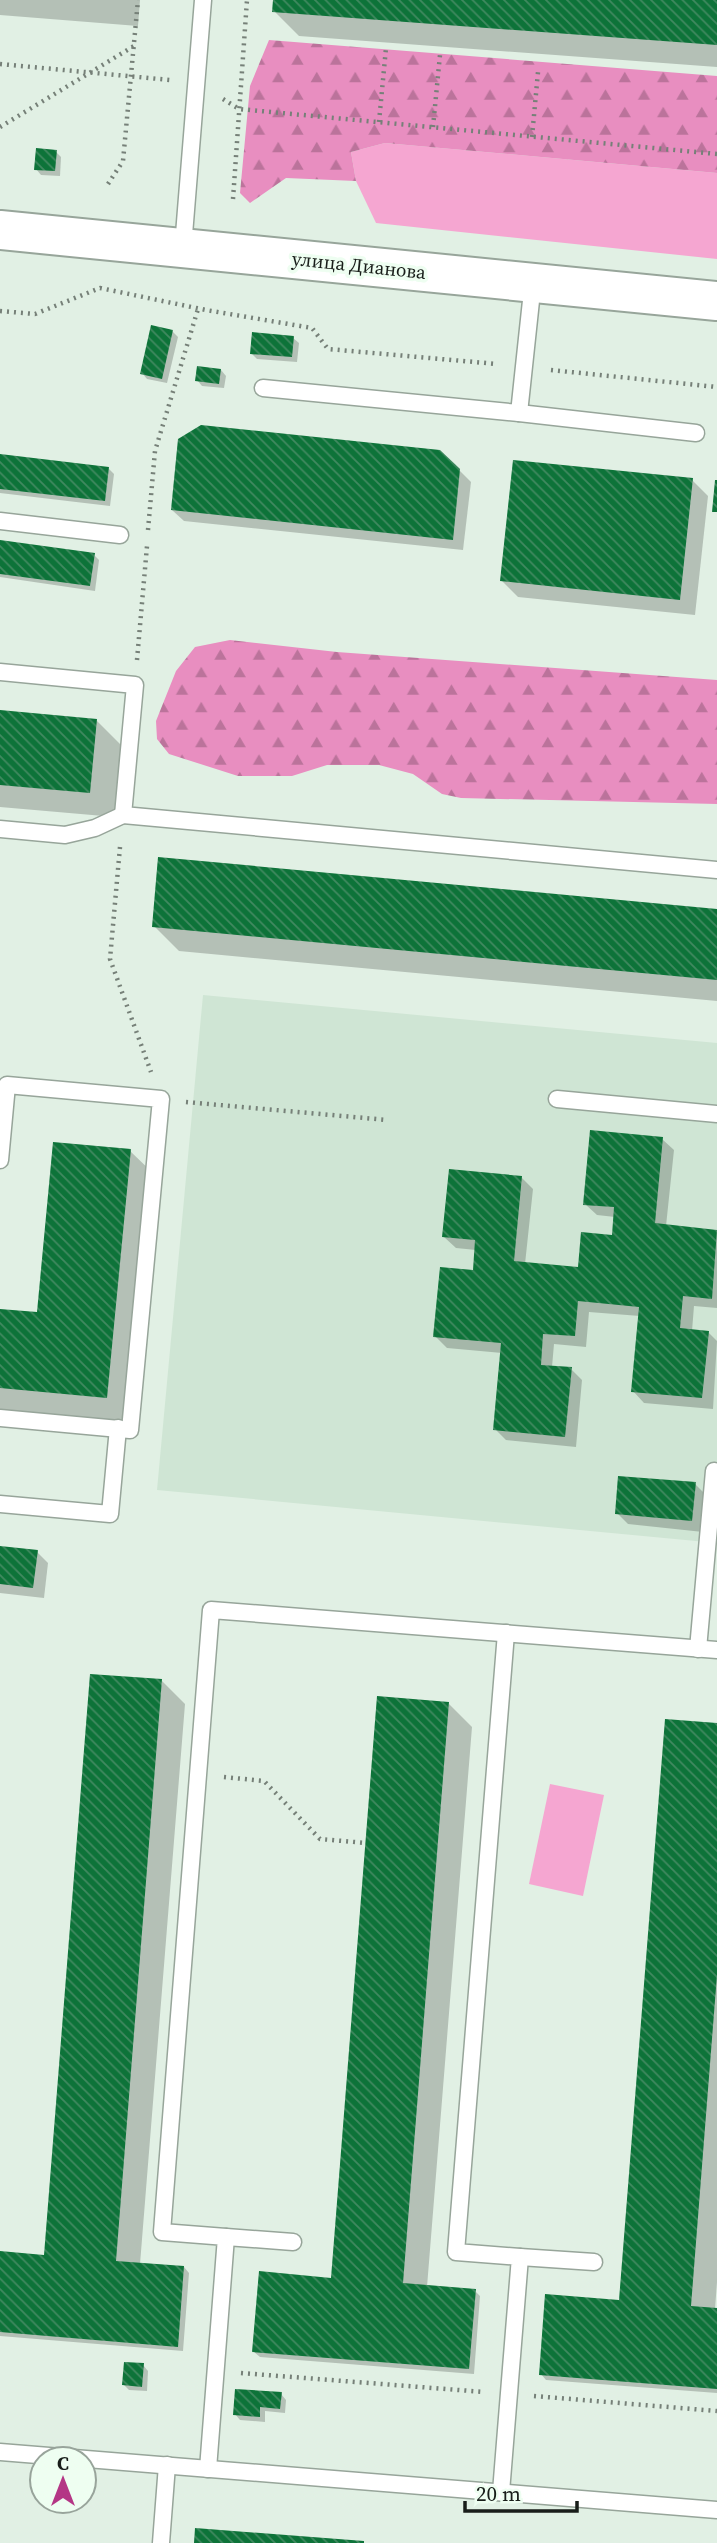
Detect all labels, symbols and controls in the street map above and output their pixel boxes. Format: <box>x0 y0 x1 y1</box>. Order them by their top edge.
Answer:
street label: улица Дианова <box>291 245 428 285</box>
north arrow <box>28 2445 98 2515</box>
text: С <box>57 2450 69 2476</box>
scale bar <box>465 2470 577 2514</box>
text: 20 m <box>476 2479 521 2508</box>

